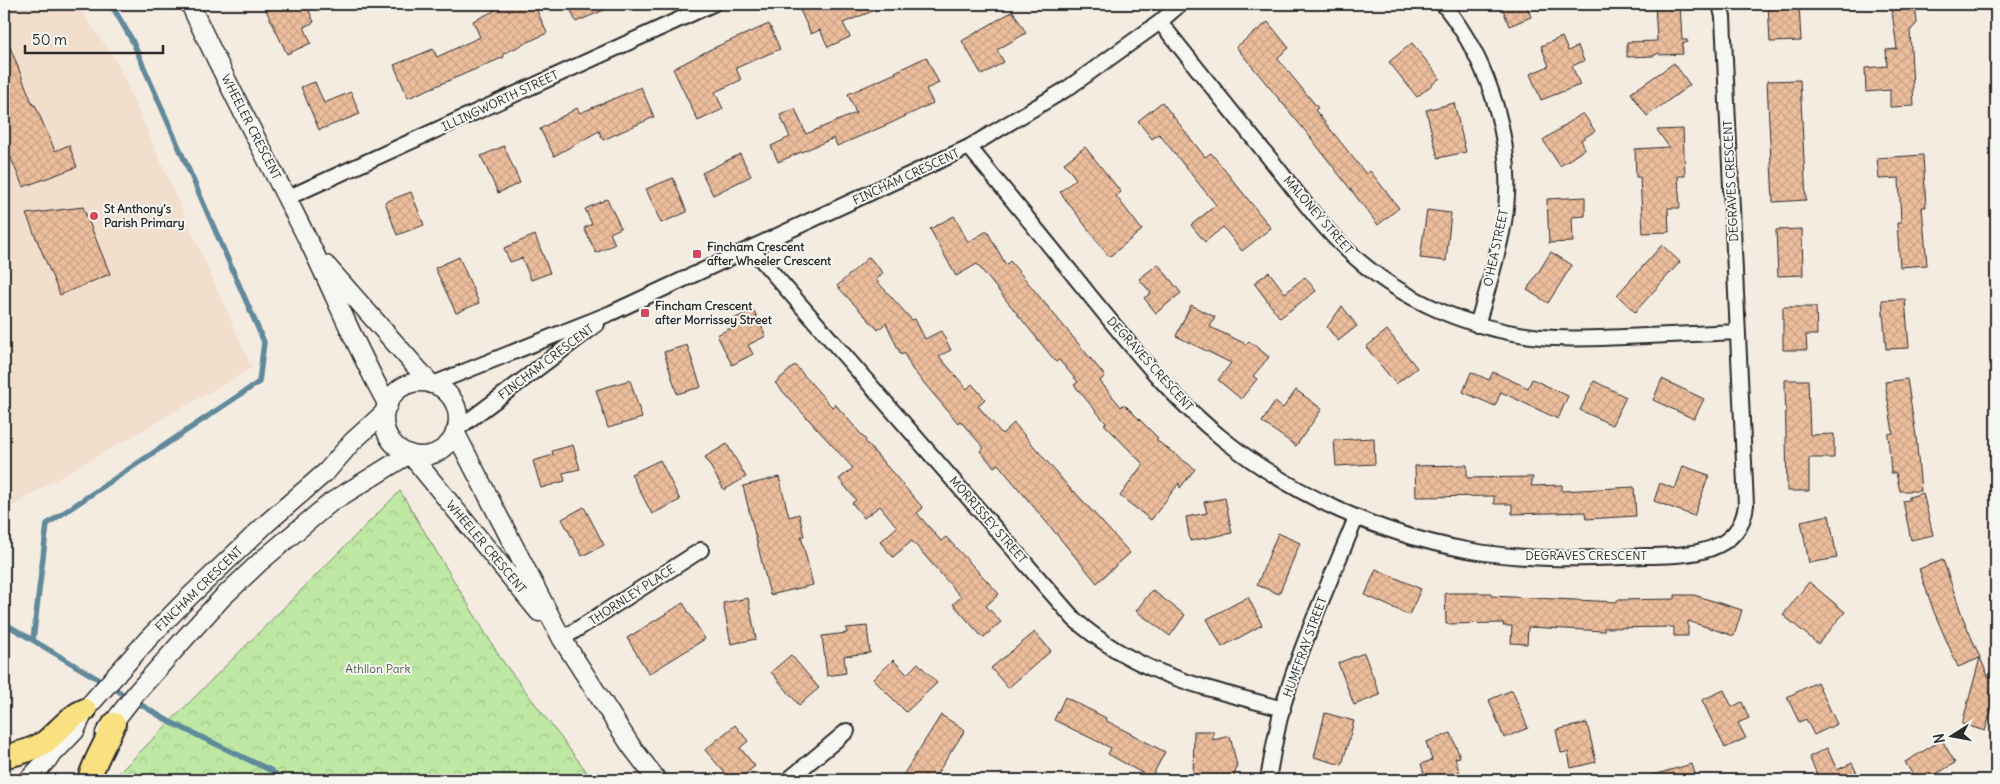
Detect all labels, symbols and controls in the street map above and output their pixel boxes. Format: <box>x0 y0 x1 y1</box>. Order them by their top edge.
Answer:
scale bar <box>25 22 162 54</box>
text: 50 m <box>32 30 67 49</box>
street label: ILLINGWORTH STREET <box>439 67 560 134</box>
street label: WHEELER CRESCENT <box>218 72 285 182</box>
street label: DEGRAVES CRESCENT <box>1720 120 1741 242</box>
street label: FINCHAM CRESCENT <box>850 145 961 208</box>
street label: MALONEY STREET <box>1280 173 1356 257</box>
place label: St Anthony’s Parish Primary <box>104 201 185 231</box>
street label: O'HEA STREET <box>1480 208 1511 288</box>
marker: St Anthony’s Parish Primary <box>88 210 100 222</box>
place label: Fincham Crescent after Wheeler Crescent <box>707 239 832 268</box>
marker: Fincham Crescent after Wheeler Crescent <box>691 248 703 260</box>
place label: Fincham Crescent after Morrissey Street <box>655 298 773 328</box>
marker: Fincham Crescent after Morrissey Street <box>639 307 651 319</box>
street label: DEGRAVES CRESCENT <box>1104 313 1197 414</box>
street label: FINCHAM CRESCENT <box>495 321 596 402</box>
street label: MORRISSEY STREET <box>947 473 1030 566</box>
street label: WHEELER CRESCENT <box>443 497 529 596</box>
street label: FINCHAM CRESCENT <box>152 543 245 634</box>
street label: DEGRAVES CRESCENT <box>1525 548 1647 563</box>
street label: THORNLEY PLACE <box>586 561 678 628</box>
street label: HUMFFRAY STREET <box>1279 595 1330 699</box>
park label: Athllon Park <box>345 661 411 676</box>
north arrow <box>1928 712 1978 762</box>
text: N <box>1929 732 1949 745</box>

